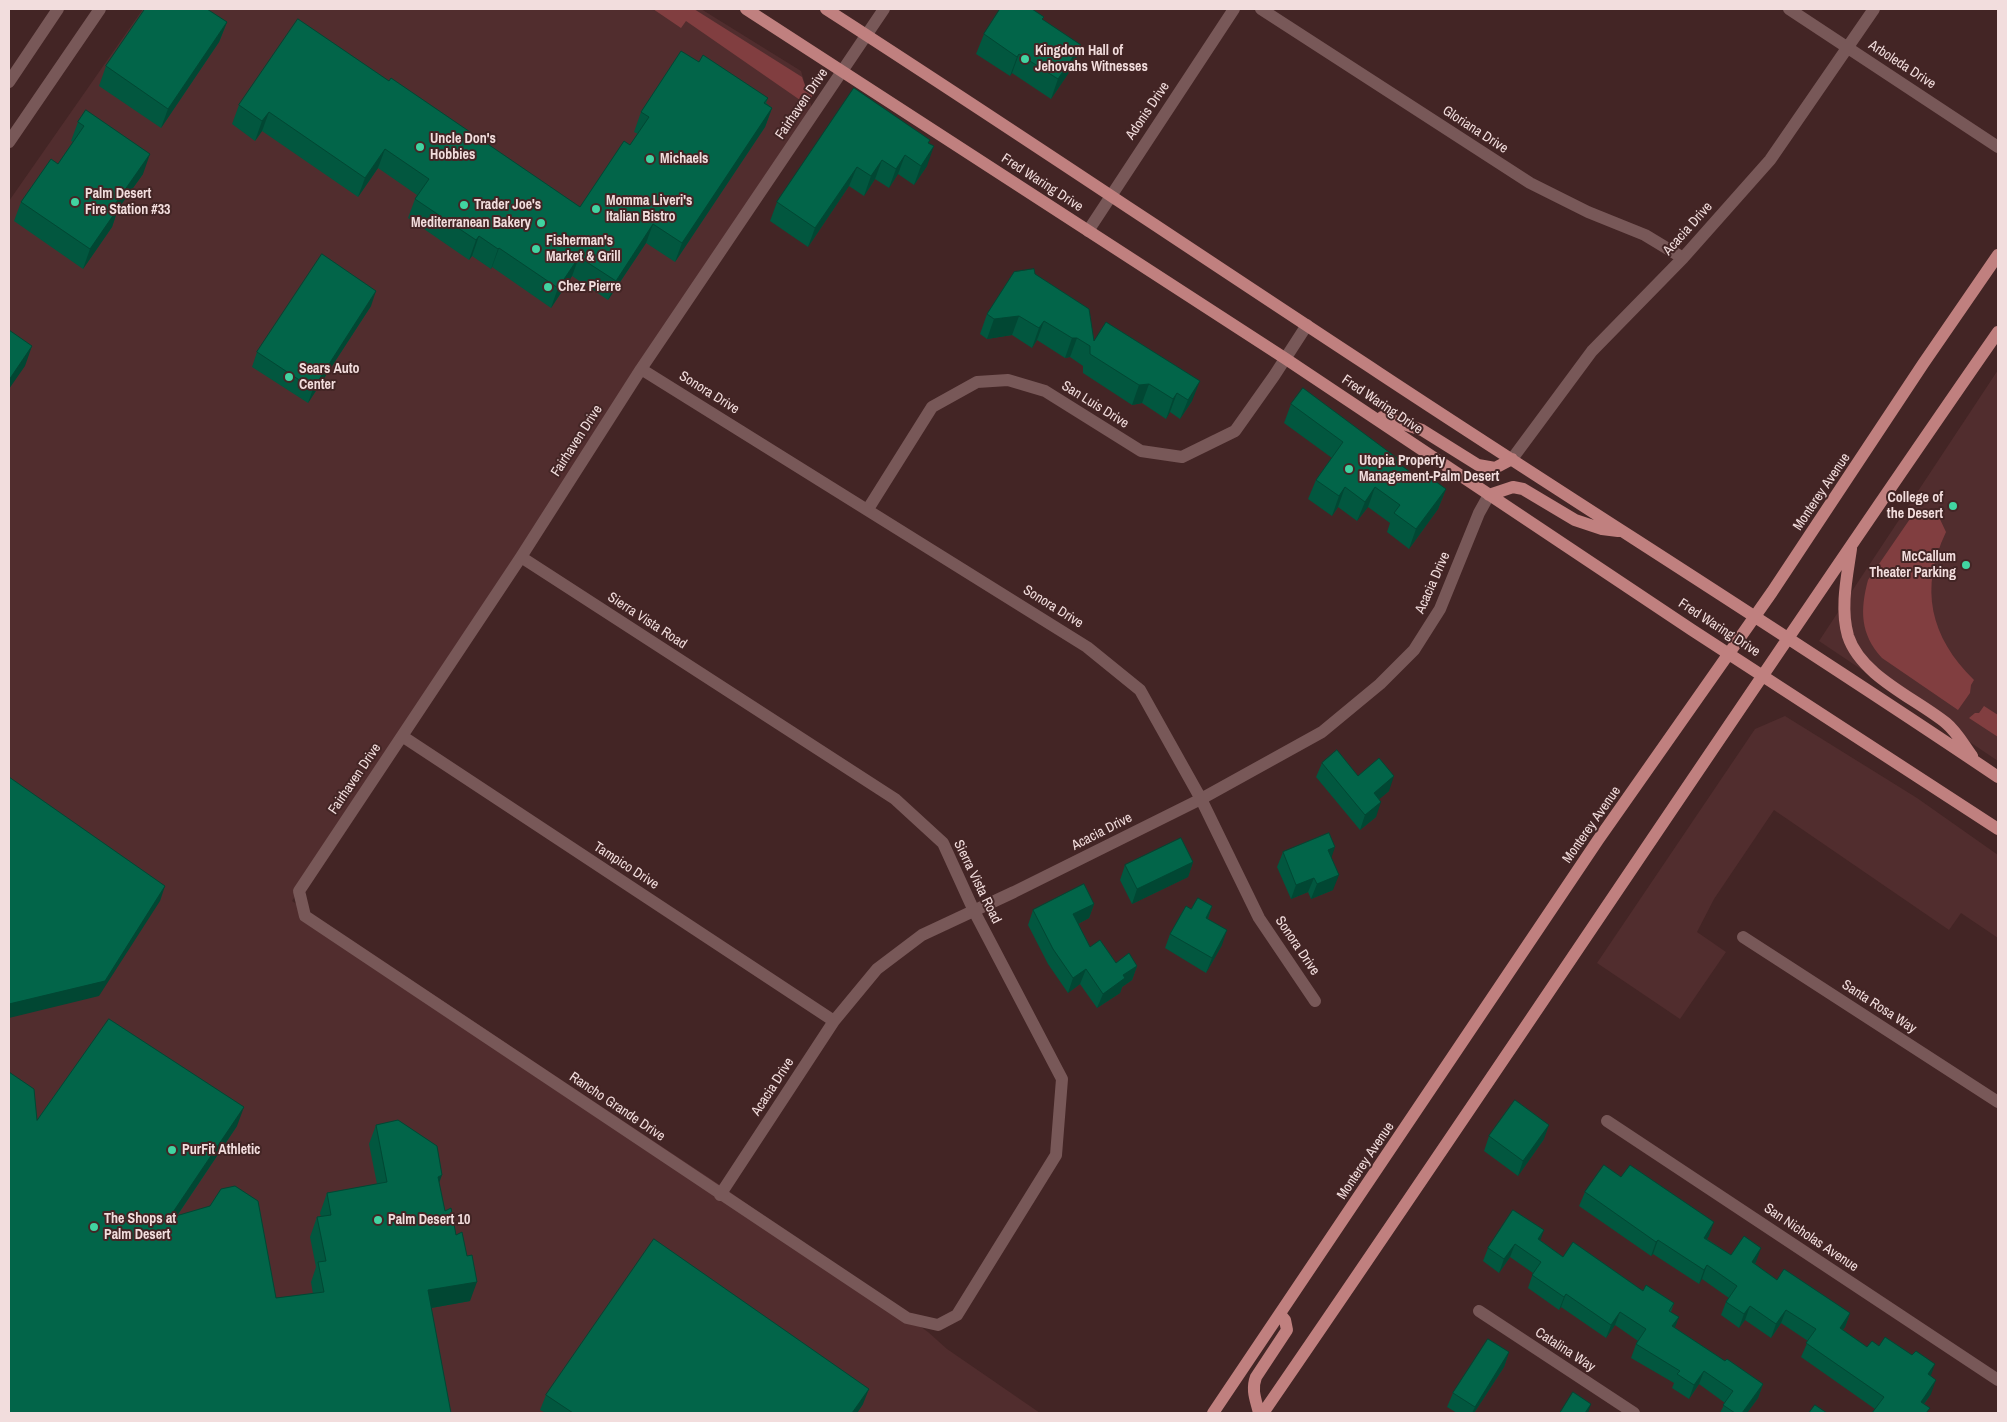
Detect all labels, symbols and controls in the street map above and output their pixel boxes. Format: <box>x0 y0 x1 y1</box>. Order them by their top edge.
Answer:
street label: Arboleda Drive <box>1865 37 1939 93</box>
place label: Kingdom Hall of Jehovahs Witnesses <box>1035 43 1148 75</box>
marker: Kingdom Hall of Jehovahs Witnesses <box>1019 53 1031 65</box>
street label: Fairhaven Drive <box>772 65 832 143</box>
street label: Adonis Drive <box>1122 79 1174 143</box>
street label: Gloriana Drive <box>1439 103 1511 157</box>
place label: Uncle Don's Hobbies <box>430 131 496 164</box>
marker: Uncle Don's Hobbies <box>414 141 426 153</box>
street label: Fred Waring Drive <box>998 150 1086 216</box>
place label: Michaels <box>660 151 708 167</box>
marker: Michaels <box>644 153 656 165</box>
place label: Palm Desert Fire Station #33 <box>85 186 170 218</box>
place label: Momma Liveri's Italian Bistro <box>606 193 692 226</box>
marker: Palm Desert Fire Station #33 <box>69 196 81 208</box>
place label: Trader Joe's <box>474 197 541 213</box>
marker: Trader Joe's <box>458 199 470 211</box>
street label: Acacia Drive <box>1660 199 1716 259</box>
marker: Momma Liveri's Italian Bistro <box>590 203 602 215</box>
place label: Mediterranean Bakery <box>411 215 531 231</box>
marker: Mediterranean Bakery <box>535 217 547 229</box>
place label: Fisherman's Market & Grill <box>546 233 621 266</box>
marker: Fisherman's Market & Grill <box>530 243 542 255</box>
place label: Chez Pierre <box>558 279 621 295</box>
marker: Chez Pierre <box>542 281 554 293</box>
place label: Sears Auto Center <box>299 361 360 394</box>
street label: Sonora Drive <box>676 368 742 418</box>
marker: Sears Auto Center <box>283 371 295 383</box>
street label: Fred Waring Drive <box>1338 372 1426 438</box>
street label: San Luis Drive <box>1058 378 1132 432</box>
street label: Fairhaven Drive <box>548 402 606 480</box>
street label: Monterey Avenue <box>1790 450 1854 534</box>
place label: Utopia Property Management-Palm Desert <box>1359 453 1499 486</box>
marker: Utopia Property Management-Palm Desert <box>1343 463 1355 475</box>
place label: College of the Desert <box>1887 490 1943 522</box>
marker: College of the Desert <box>1947 500 1959 512</box>
place label: McCallum Theater Parking <box>1869 549 1956 582</box>
street label: Acacia Drive <box>1412 550 1454 616</box>
marker: McCallum Theater Parking <box>1960 559 1972 571</box>
street label: Sonora Drive <box>1020 582 1086 632</box>
street label: Sierra Vista Road <box>604 589 690 653</box>
street label: Fred Waring Drive <box>1675 595 1763 661</box>
street label: Fairhaven Drive <box>325 740 385 818</box>
street label: Monterey Avenue <box>1559 783 1625 867</box>
street label: Acacia Drive <box>1069 810 1135 854</box>
street label: Sierra Vista Road <box>949 837 1005 927</box>
street label: Tampico Drive <box>590 839 662 893</box>
street label: Sonora Drive <box>1271 913 1323 979</box>
street label: Santa Rosa Way <box>1838 977 1920 1037</box>
street label: Acacia Drive <box>748 1055 798 1119</box>
street label: Rancho Grande Drive <box>566 1069 668 1145</box>
street label: Monterey Avenue <box>1334 1119 1398 1203</box>
place label: PurFit Athletic <box>182 1142 260 1158</box>
marker: PurFit Athletic <box>166 1144 178 1156</box>
street label: San Nicholas Avenue <box>1761 1200 1861 1276</box>
place label: The Shops at Palm Desert <box>104 1211 176 1244</box>
place label: Palm Desert 10 <box>388 1212 470 1228</box>
marker: Palm Desert 10 <box>372 1214 384 1226</box>
marker: The Shops at Palm Desert <box>88 1221 100 1233</box>
street label: Catalina Way <box>1532 1324 1598 1376</box>

